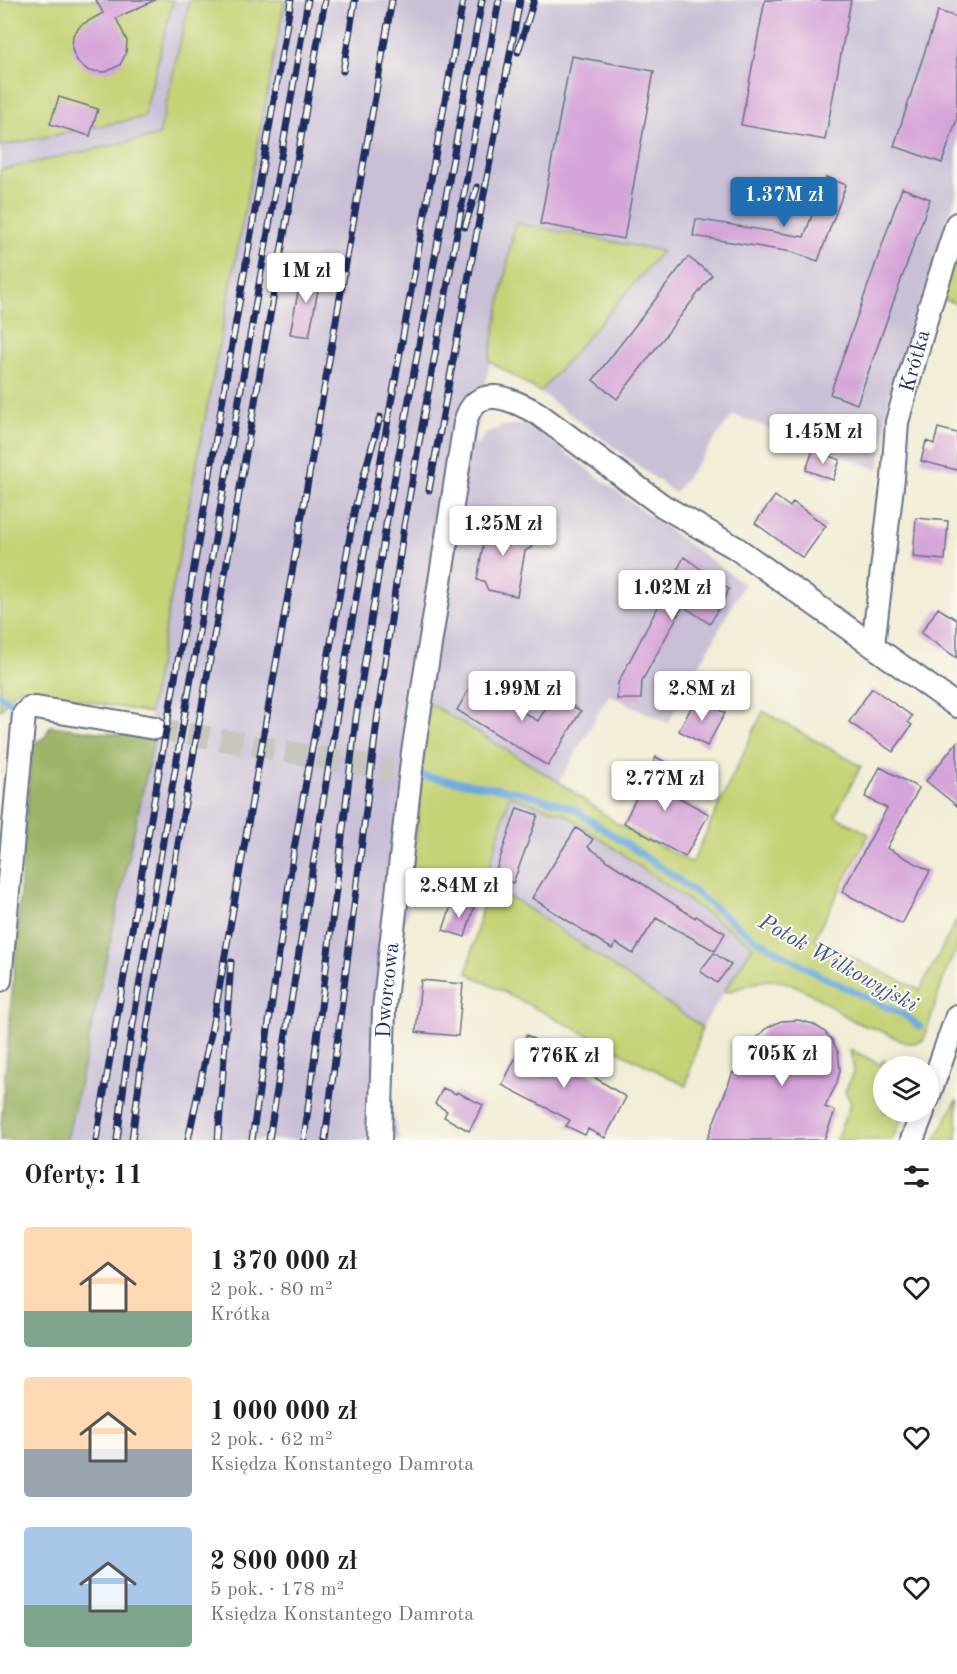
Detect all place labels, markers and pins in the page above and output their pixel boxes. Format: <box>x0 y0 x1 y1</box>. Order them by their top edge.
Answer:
pin: 1.37M zł <box>722 177 846 228</box>
pin: 1M zł <box>264 253 348 304</box>
pin: 1.45M zł <box>761 414 885 465</box>
pin: 1.25M zł <box>441 506 565 557</box>
pin: 1.02M zł <box>610 570 734 621</box>
pin: 1.99M zł <box>460 671 584 722</box>
pin: 2.8M zł <box>647 671 757 722</box>
pin: 2.77M zł <box>603 761 727 812</box>
pin: 2.84M zł <box>397 868 521 919</box>
pin: 705K zł <box>727 1036 837 1087</box>
pin: 776K zł <box>509 1038 619 1089</box>

